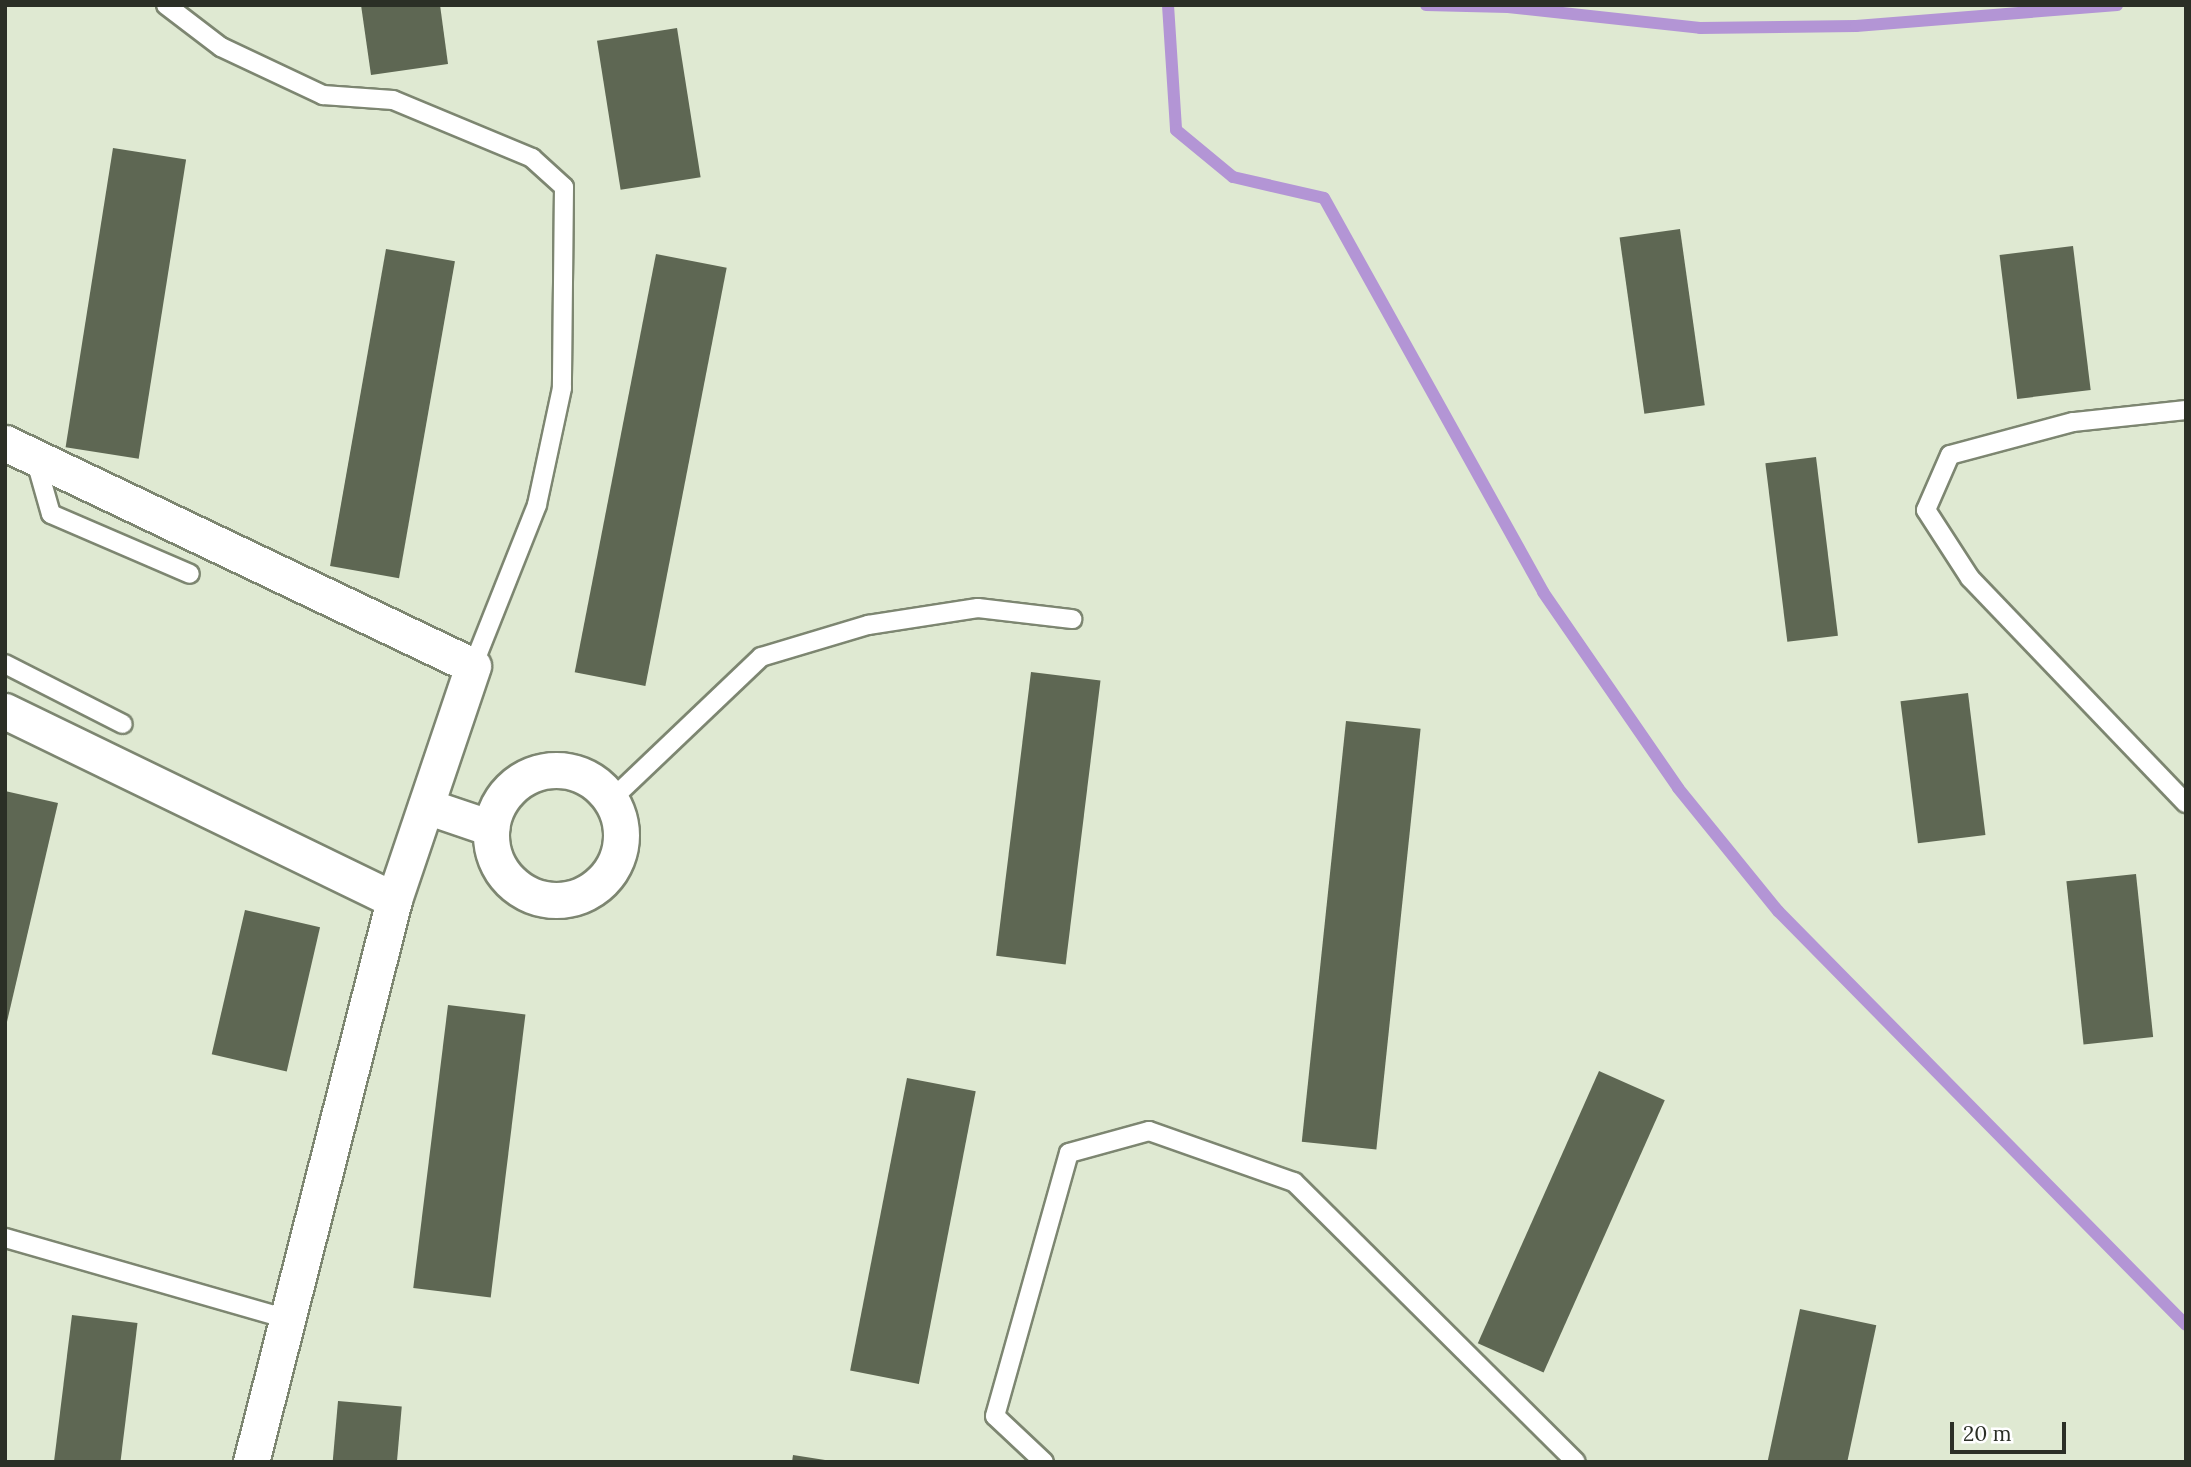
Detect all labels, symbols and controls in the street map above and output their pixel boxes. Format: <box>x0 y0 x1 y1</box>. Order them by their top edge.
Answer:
scale bar <box>1953 1408 2068 1452</box>
text: 20 m <box>1963 1420 2012 1447</box>

